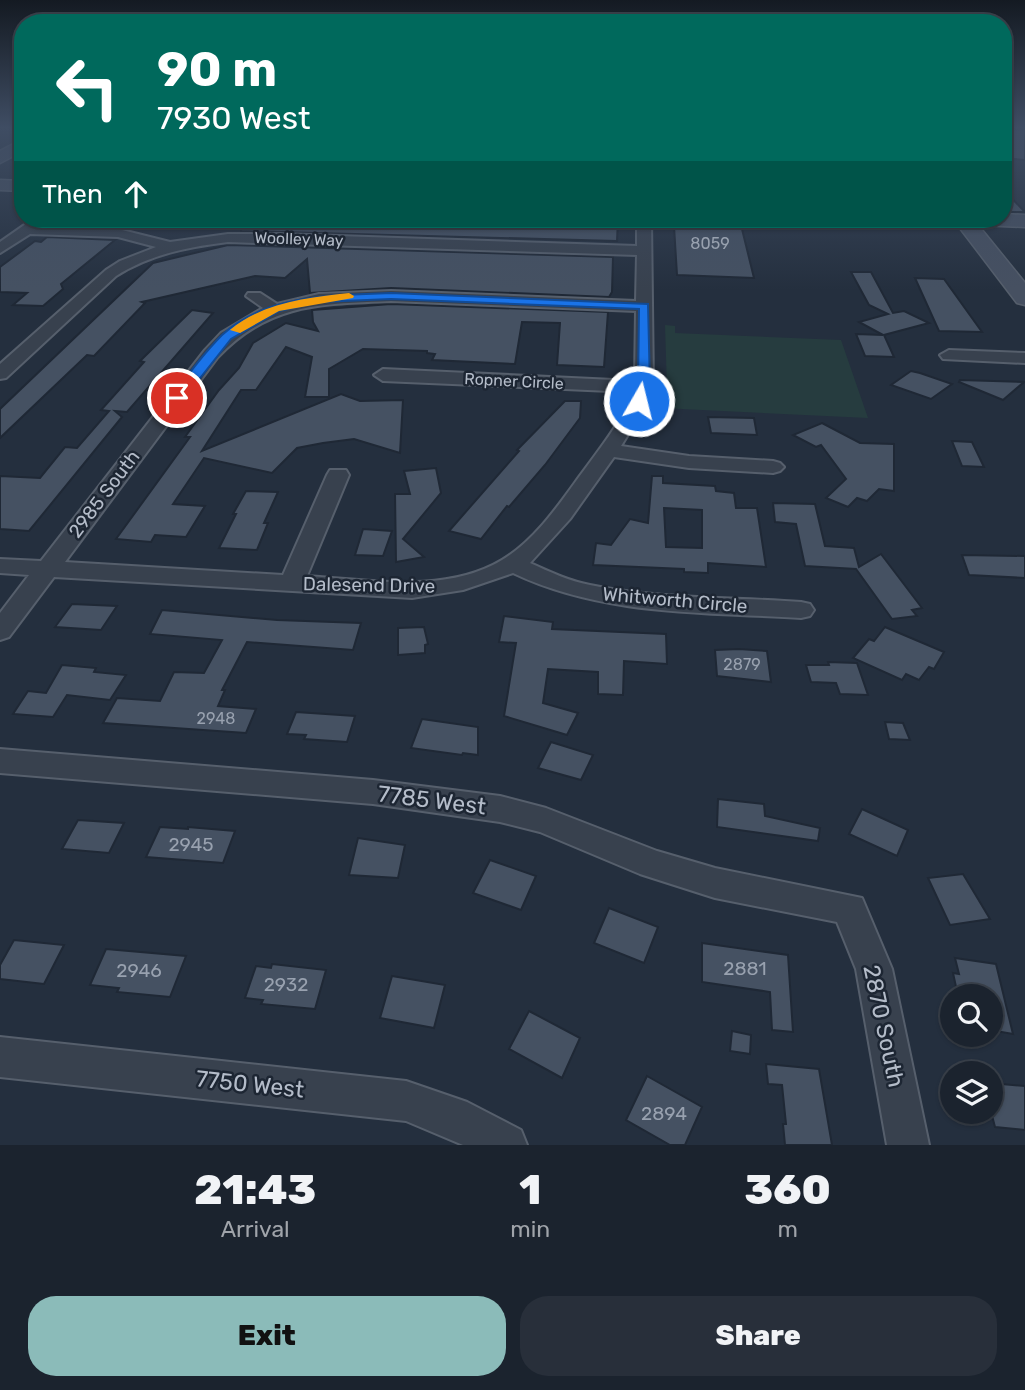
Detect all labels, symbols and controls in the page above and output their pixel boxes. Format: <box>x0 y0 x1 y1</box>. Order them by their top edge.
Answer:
text: 90 m <box>157 40 277 98</box>
icon: left <box>42 42 133 133</box>
text: 7930 West <box>157 99 310 137</box>
icon: ahead <box>117 175 155 213</box>
text: Then <box>42 179 103 210</box>
street label: Woolley Way <box>254 228 344 250</box>
house number: 8059 <box>690 234 730 253</box>
position arrow <box>602 364 676 438</box>
pin <box>147 368 207 428</box>
street label: Ropner Circle <box>464 369 564 393</box>
icon: arrive <box>158 379 196 417</box>
street label: 2985 South <box>64 446 144 542</box>
street label: Dalesend Drive <box>303 572 435 598</box>
street label: Whitworth Circle <box>601 582 749 618</box>
house number: 2879 <box>723 655 761 674</box>
house number: 2948 <box>197 709 235 728</box>
street label: 7785 West <box>376 779 488 821</box>
house number: 2945 <box>168 833 214 856</box>
house number: 2881 <box>723 957 767 980</box>
house number: 2946 <box>116 959 162 982</box>
street label: 2870 South <box>857 962 911 1090</box>
house number: 2932 <box>264 973 308 996</box>
map controls <box>940 984 1003 1124</box>
button: search <box>940 984 1003 1047</box>
button: layers <box>940 1061 1003 1124</box>
street label: 7750 West <box>195 1064 305 1104</box>
house number: 2894 <box>641 1102 687 1125</box>
text: 21:43 <box>194 1165 316 1215</box>
text: 1 <box>519 1165 541 1215</box>
text: 360 <box>744 1165 831 1215</box>
text: Arrival <box>221 1215 290 1243</box>
text: min <box>510 1215 550 1243</box>
text: m <box>777 1215 798 1243</box>
button: Exit <box>28 1296 506 1376</box>
button: Share <box>520 1296 997 1376</box>

